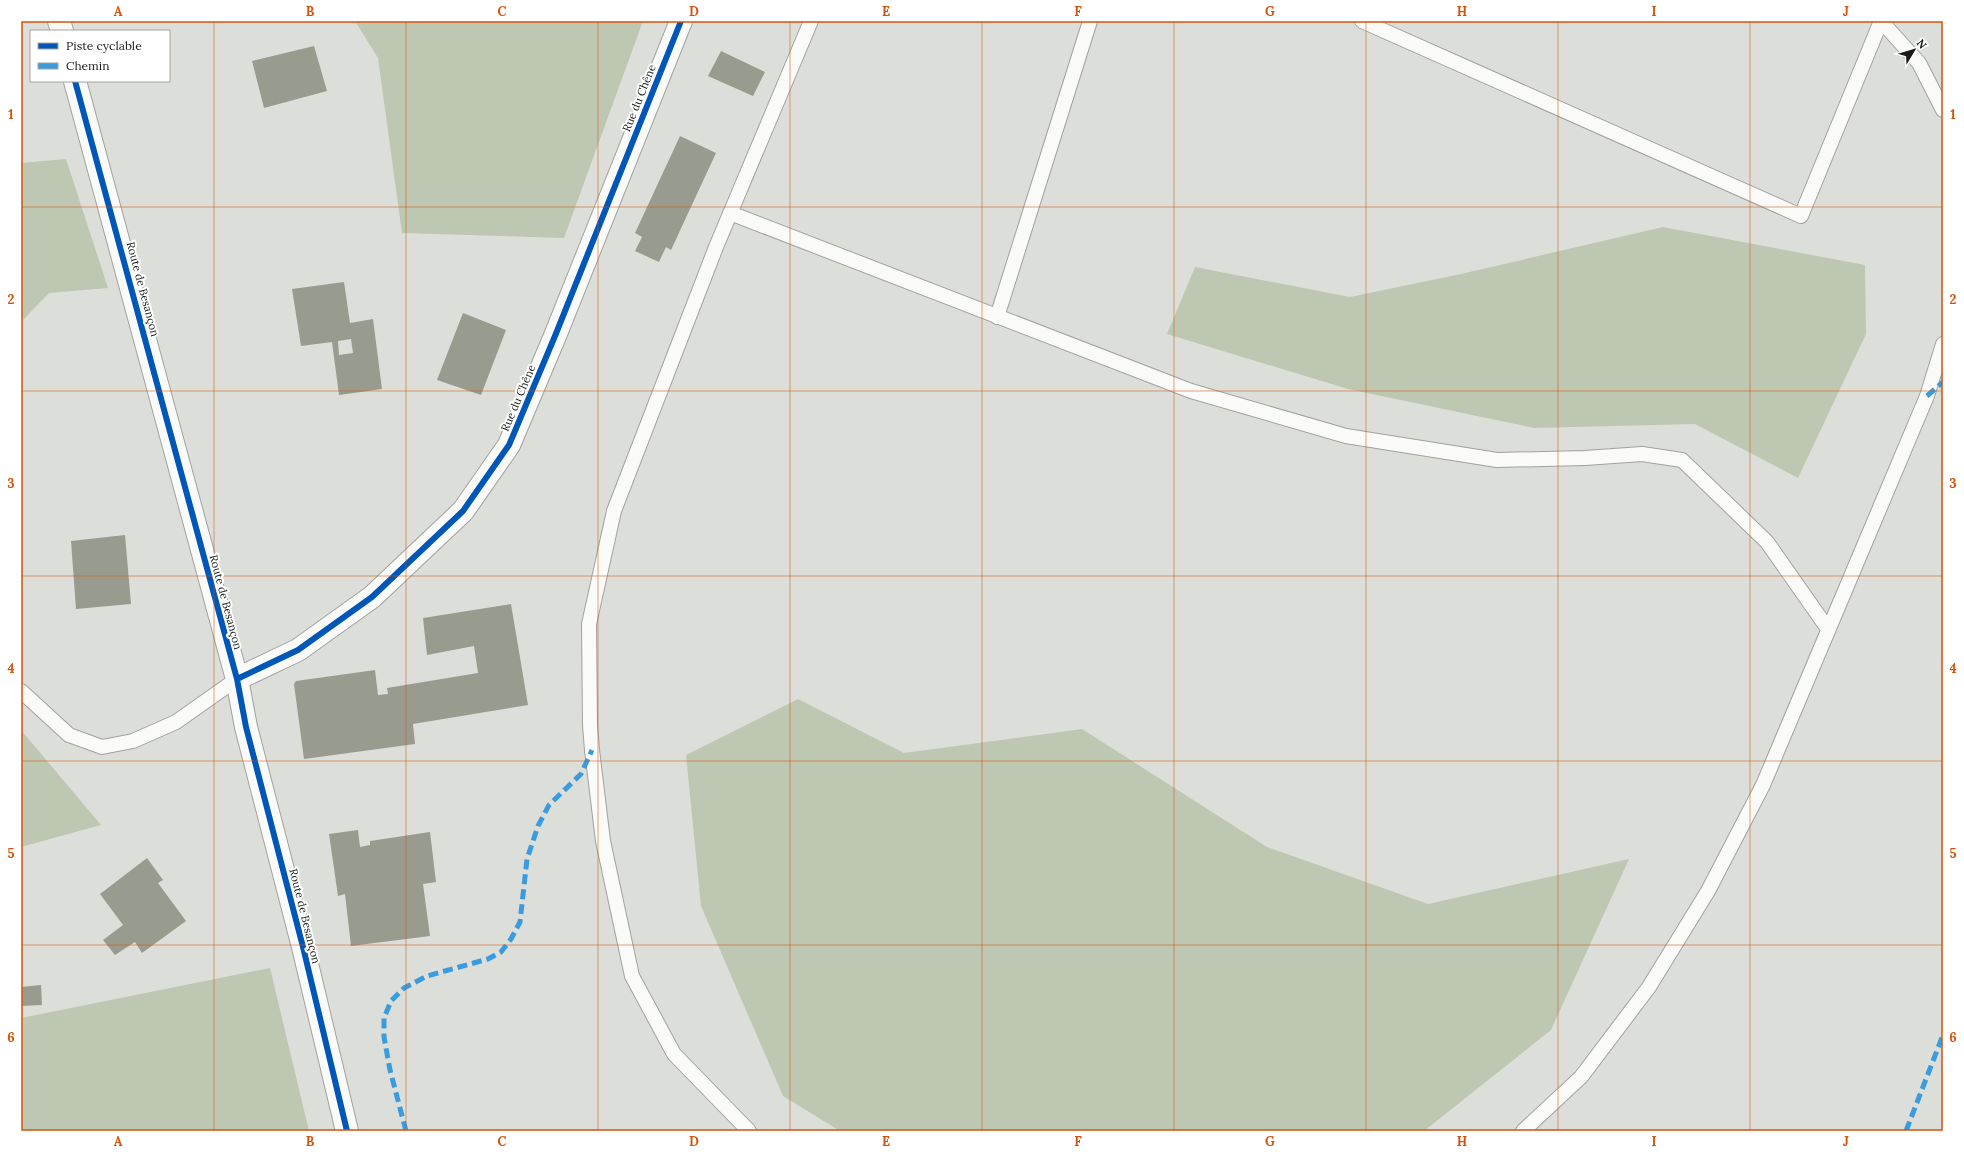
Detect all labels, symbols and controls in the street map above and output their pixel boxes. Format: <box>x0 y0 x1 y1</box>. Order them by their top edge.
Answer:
text: A <box>114 3 123 20</box>
text: B <box>306 3 315 20</box>
text: C <box>498 3 507 20</box>
text: D <box>689 3 699 20</box>
text: E <box>882 3 890 20</box>
text: F <box>1074 3 1082 20</box>
text: G <box>1265 3 1275 20</box>
text: H <box>1457 3 1467 20</box>
text: I <box>1651 3 1657 20</box>
text: J <box>1843 3 1849 20</box>
legend <box>30 30 170 82</box>
north arrow <box>1894 30 1934 70</box>
text: N <box>1914 36 1930 52</box>
text: Piste cyclable <box>66 38 142 53</box>
text: Chemin <box>66 58 109 73</box>
street label: Rue du Chêne <box>619 62 659 134</box>
text: 1 <box>8 106 14 123</box>
text: 1 <box>1950 106 1956 123</box>
street label: Route de Besançon <box>124 240 162 338</box>
text: 2 <box>8 291 15 308</box>
text: 2 <box>1950 291 1957 308</box>
street label: Rue du Chêne <box>498 362 538 434</box>
text: 3 <box>7 475 15 492</box>
text: 3 <box>1949 475 1957 492</box>
street label: Route de Besançon <box>207 553 245 651</box>
text: 4 <box>7 660 15 677</box>
text: 4 <box>1949 660 1957 677</box>
text: 5 <box>7 845 15 862</box>
text: 5 <box>1949 845 1957 862</box>
street label: Route de Besançon <box>286 867 324 965</box>
text: 6 <box>7 1029 15 1046</box>
text: 6 <box>1949 1029 1957 1046</box>
text: A <box>114 1133 123 1150</box>
text: B <box>306 1133 315 1150</box>
text: C <box>498 1133 507 1150</box>
text: D <box>689 1133 699 1150</box>
text: E <box>882 1133 890 1150</box>
text: F <box>1074 1133 1082 1150</box>
text: G <box>1265 1133 1275 1150</box>
text: H <box>1457 1133 1467 1150</box>
text: I <box>1651 1133 1657 1150</box>
text: J <box>1843 1133 1849 1150</box>

